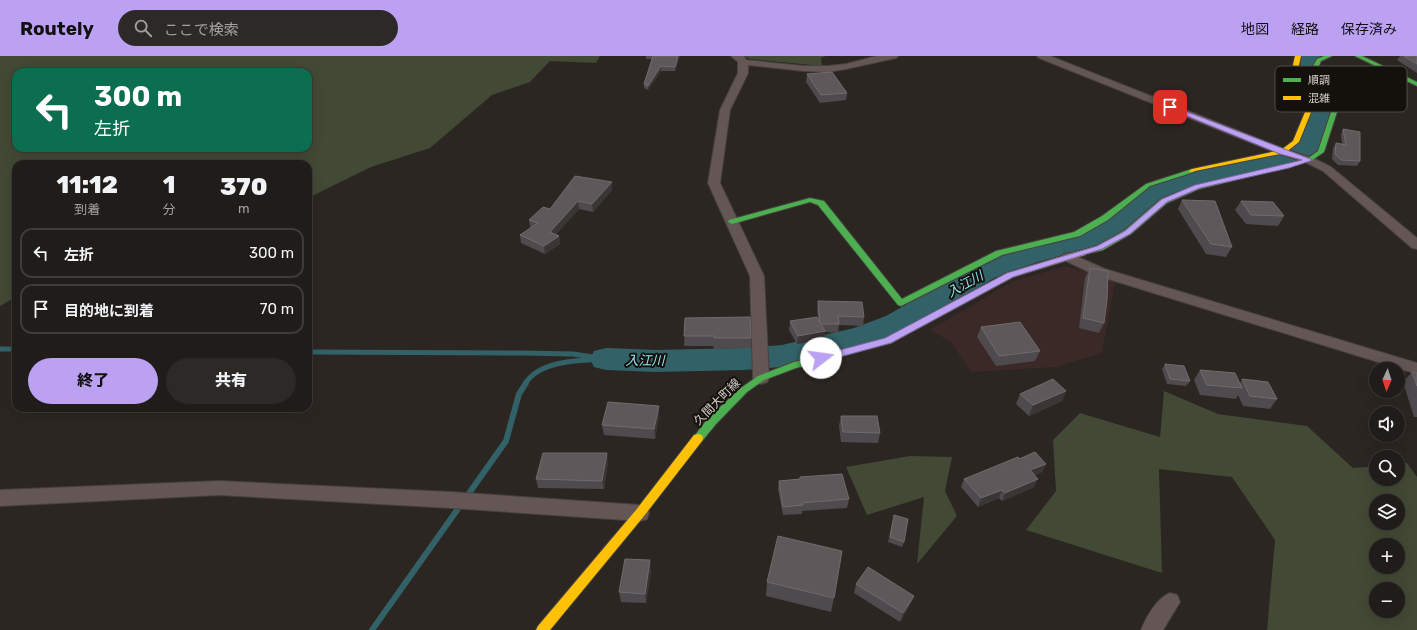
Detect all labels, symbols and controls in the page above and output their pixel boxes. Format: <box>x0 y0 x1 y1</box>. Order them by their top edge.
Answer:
search box <box>118 10 398 46</box>
text: Routely <box>20 17 94 40</box>
icon: search <box>132 17 154 39</box>
text: ここで検索 <box>164 21 239 39</box>
text: 地図 <box>1241 21 1269 38</box>
text: 経路 <box>1291 21 1319 38</box>
text: 保存済み <box>1341 21 1397 38</box>
legend <box>1275 66 1407 112</box>
text: 順調 <box>1308 74 1330 87</box>
text: 300 m <box>94 80 182 113</box>
icon: left <box>28 84 80 136</box>
pin <box>1153 90 1187 124</box>
text: 混雑 <box>1308 92 1330 105</box>
icon: arrive <box>1159 96 1181 118</box>
text: 左折 <box>94 118 130 140</box>
text: 11:12 <box>56 171 118 199</box>
text: 1 <box>163 171 175 199</box>
text: 370 <box>220 173 268 201</box>
text: m <box>238 201 250 216</box>
text: 到着 <box>74 202 100 217</box>
text: 分 <box>162 202 175 217</box>
icon: left <box>30 242 52 264</box>
text: 300 m <box>249 244 294 262</box>
text: 左折 <box>64 246 94 264</box>
water label: 入江川 <box>944 267 987 300</box>
icon: arrive <box>30 298 52 320</box>
text: 70 m <box>260 300 294 318</box>
text: 目的地に到着 <box>64 302 154 320</box>
position arrow <box>800 337 842 379</box>
water label: 入江川 <box>625 353 666 368</box>
button: 終了 <box>28 358 158 404</box>
button: 共有 <box>166 358 296 404</box>
north arrow <box>1369 362 1405 398</box>
map controls <box>1369 362 1405 618</box>
street label: 久間大町線 <box>691 376 743 428</box>
button: sound <box>1369 406 1405 442</box>
button: search <box>1369 450 1405 486</box>
button: layers <box>1369 494 1405 530</box>
button: + <box>1369 538 1405 574</box>
button: − <box>1369 582 1405 618</box>

